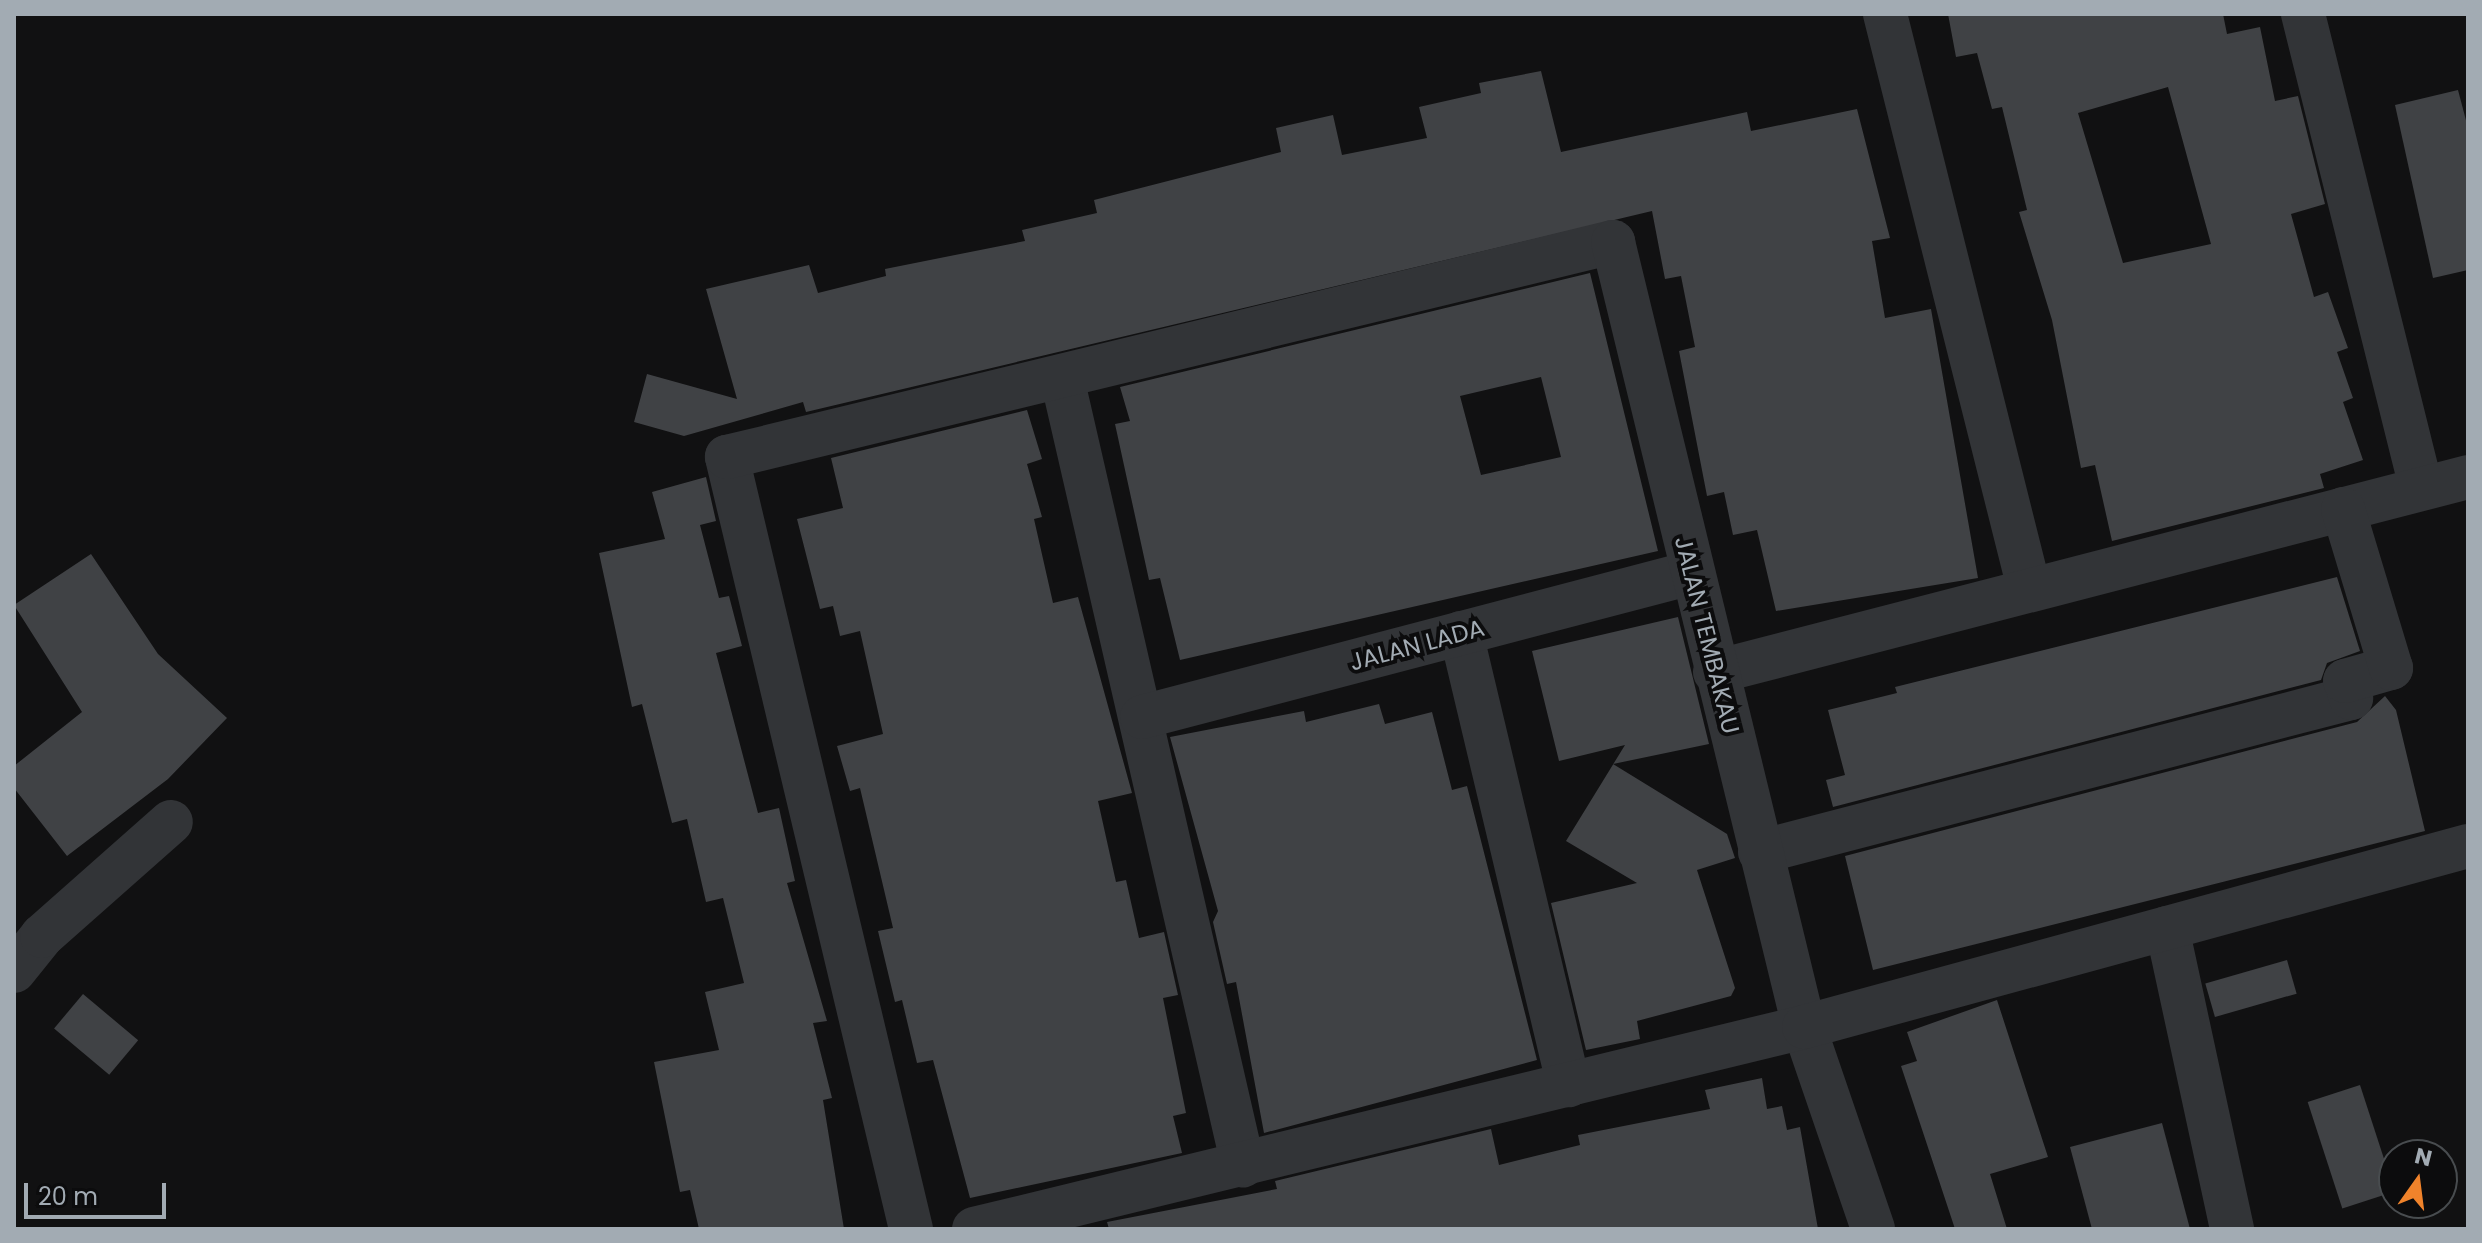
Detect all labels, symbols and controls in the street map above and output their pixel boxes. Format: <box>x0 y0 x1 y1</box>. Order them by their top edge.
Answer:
street label: JALAN TEMBAKAU <box>1669 533 1745 737</box>
street label: JALAN LADA <box>1346 613 1488 677</box>
north arrow <box>2378 1139 2458 1219</box>
text: N <box>2412 1140 2435 1174</box>
scale bar <box>28 1167 170 1217</box>
text: 20 m <box>38 1180 98 1213</box>

